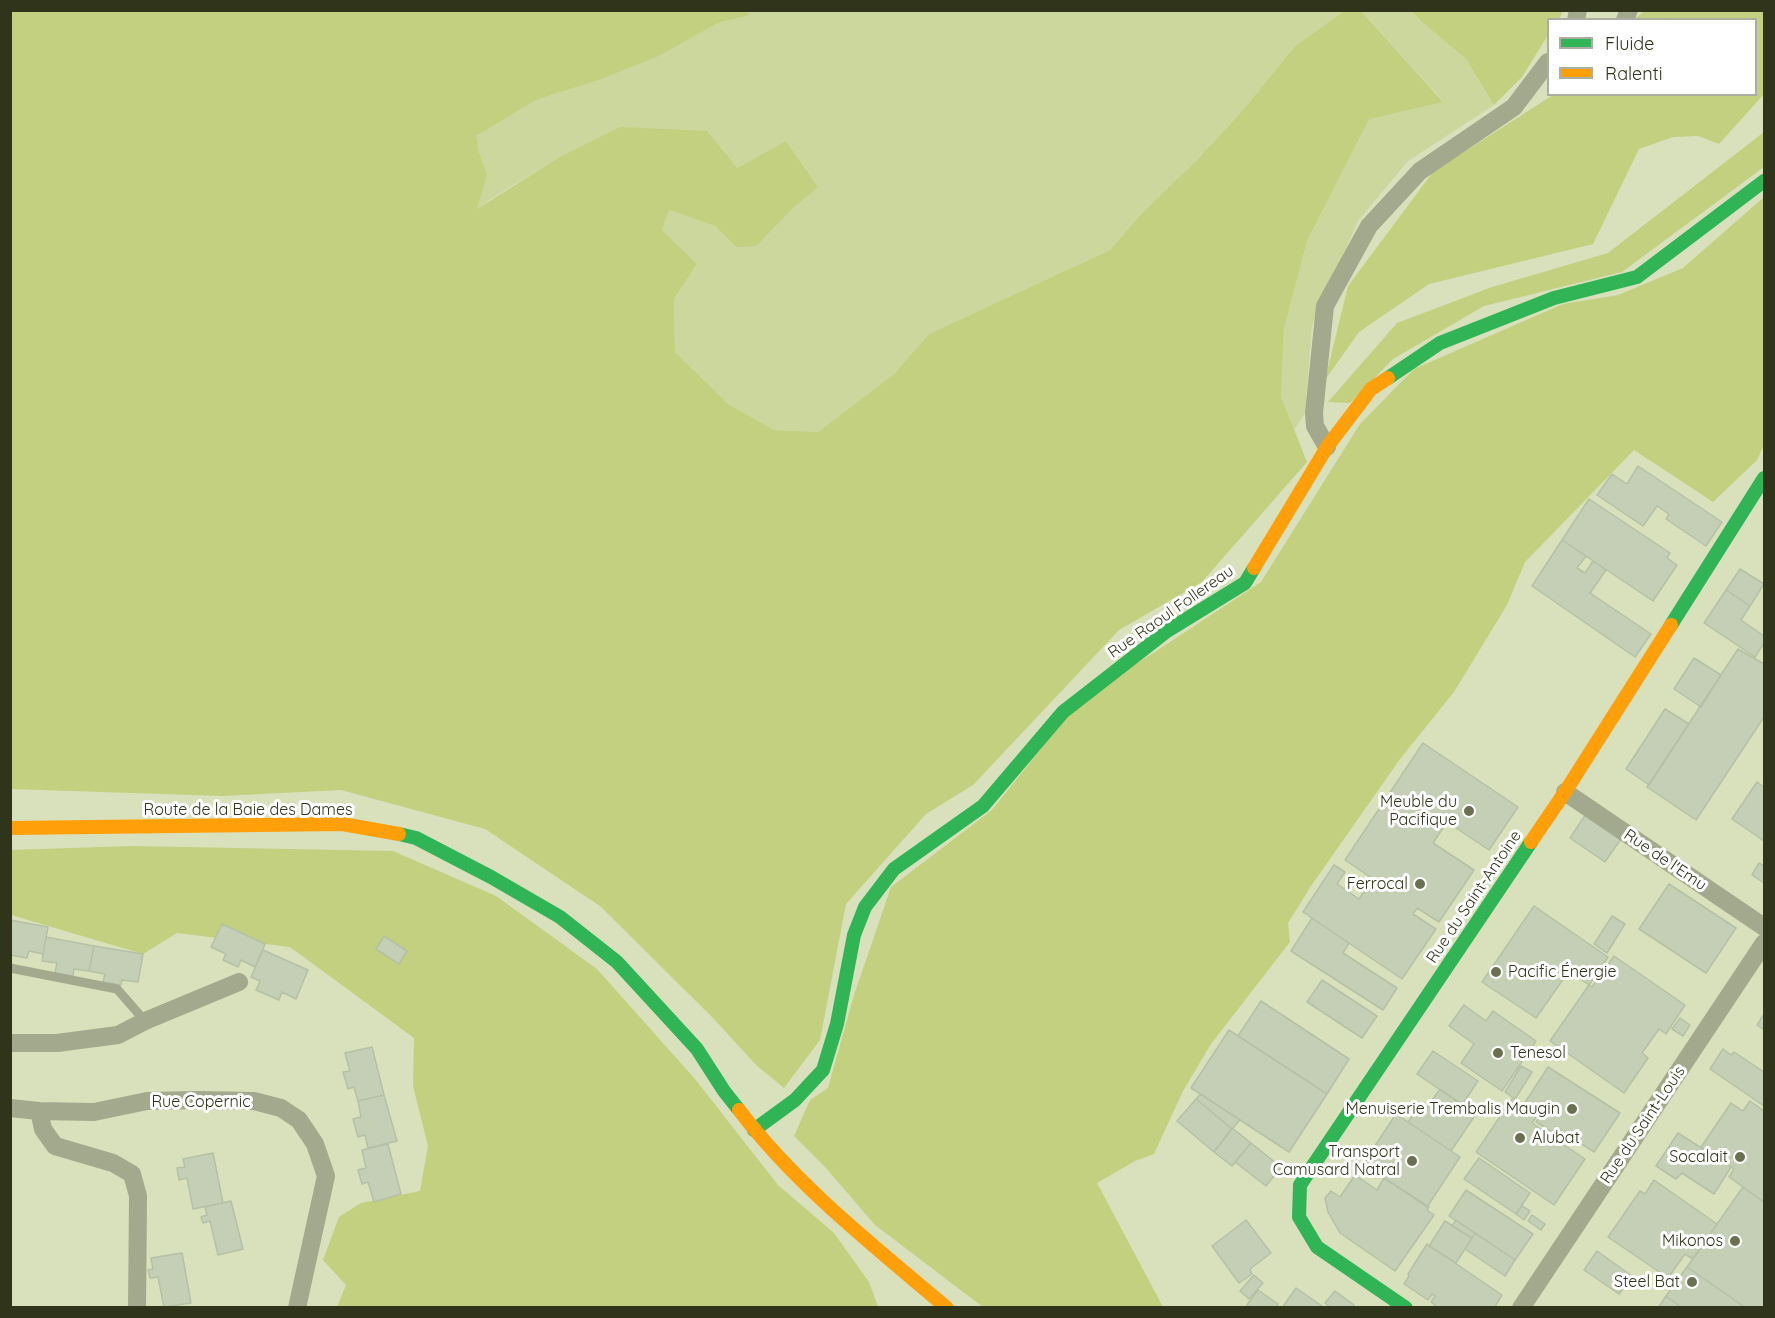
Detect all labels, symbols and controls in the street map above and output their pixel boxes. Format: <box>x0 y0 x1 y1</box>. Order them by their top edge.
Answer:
legend <box>1547 18 1757 96</box>
text: Fluide <box>1605 32 1654 55</box>
text: Ralenti <box>1605 62 1663 85</box>
street label: Rue Raoul Follereau <box>1105 562 1237 662</box>
place label: Meuble du Pacifique <box>1380 792 1457 830</box>
street label: Route de la Baie des Dames <box>144 800 352 820</box>
marker: Meuble du Pacifique <box>1462 804 1476 818</box>
street label: Rue de l'Emu <box>1620 825 1710 895</box>
street label: Rue du Saint-Antoine <box>1422 827 1526 967</box>
place label: Ferrocal <box>1347 874 1408 894</box>
marker: Ferrocal <box>1413 877 1427 891</box>
place label: Pacific Énergie <box>1508 962 1616 982</box>
marker: Pacific Énergie <box>1489 965 1503 979</box>
place label: Tenesol <box>1510 1043 1566 1063</box>
marker: Tenesol <box>1491 1046 1505 1060</box>
street label: Rue du Saint-Louis <box>1597 1063 1689 1187</box>
street label: Rue Copernic <box>151 1092 251 1112</box>
place label: Menuiserie Trembalis Maugin <box>1346 1099 1560 1119</box>
marker: Menuiserie Trembalis Maugin <box>1565 1102 1579 1116</box>
place label: Alubat <box>1532 1128 1580 1148</box>
marker: Alubat <box>1513 1131 1527 1145</box>
place label: Transport Camusard Natral <box>1273 1142 1400 1180</box>
place label: Socalait <box>1669 1147 1728 1167</box>
marker: Socalait <box>1733 1150 1747 1164</box>
marker: Transport Camusard Natral <box>1405 1154 1419 1168</box>
place label: Mikonos <box>1662 1231 1723 1251</box>
marker: Mikonos <box>1728 1234 1742 1248</box>
place label: Steel Bat <box>1614 1272 1680 1292</box>
marker: Steel Bat <box>1685 1275 1699 1289</box>

